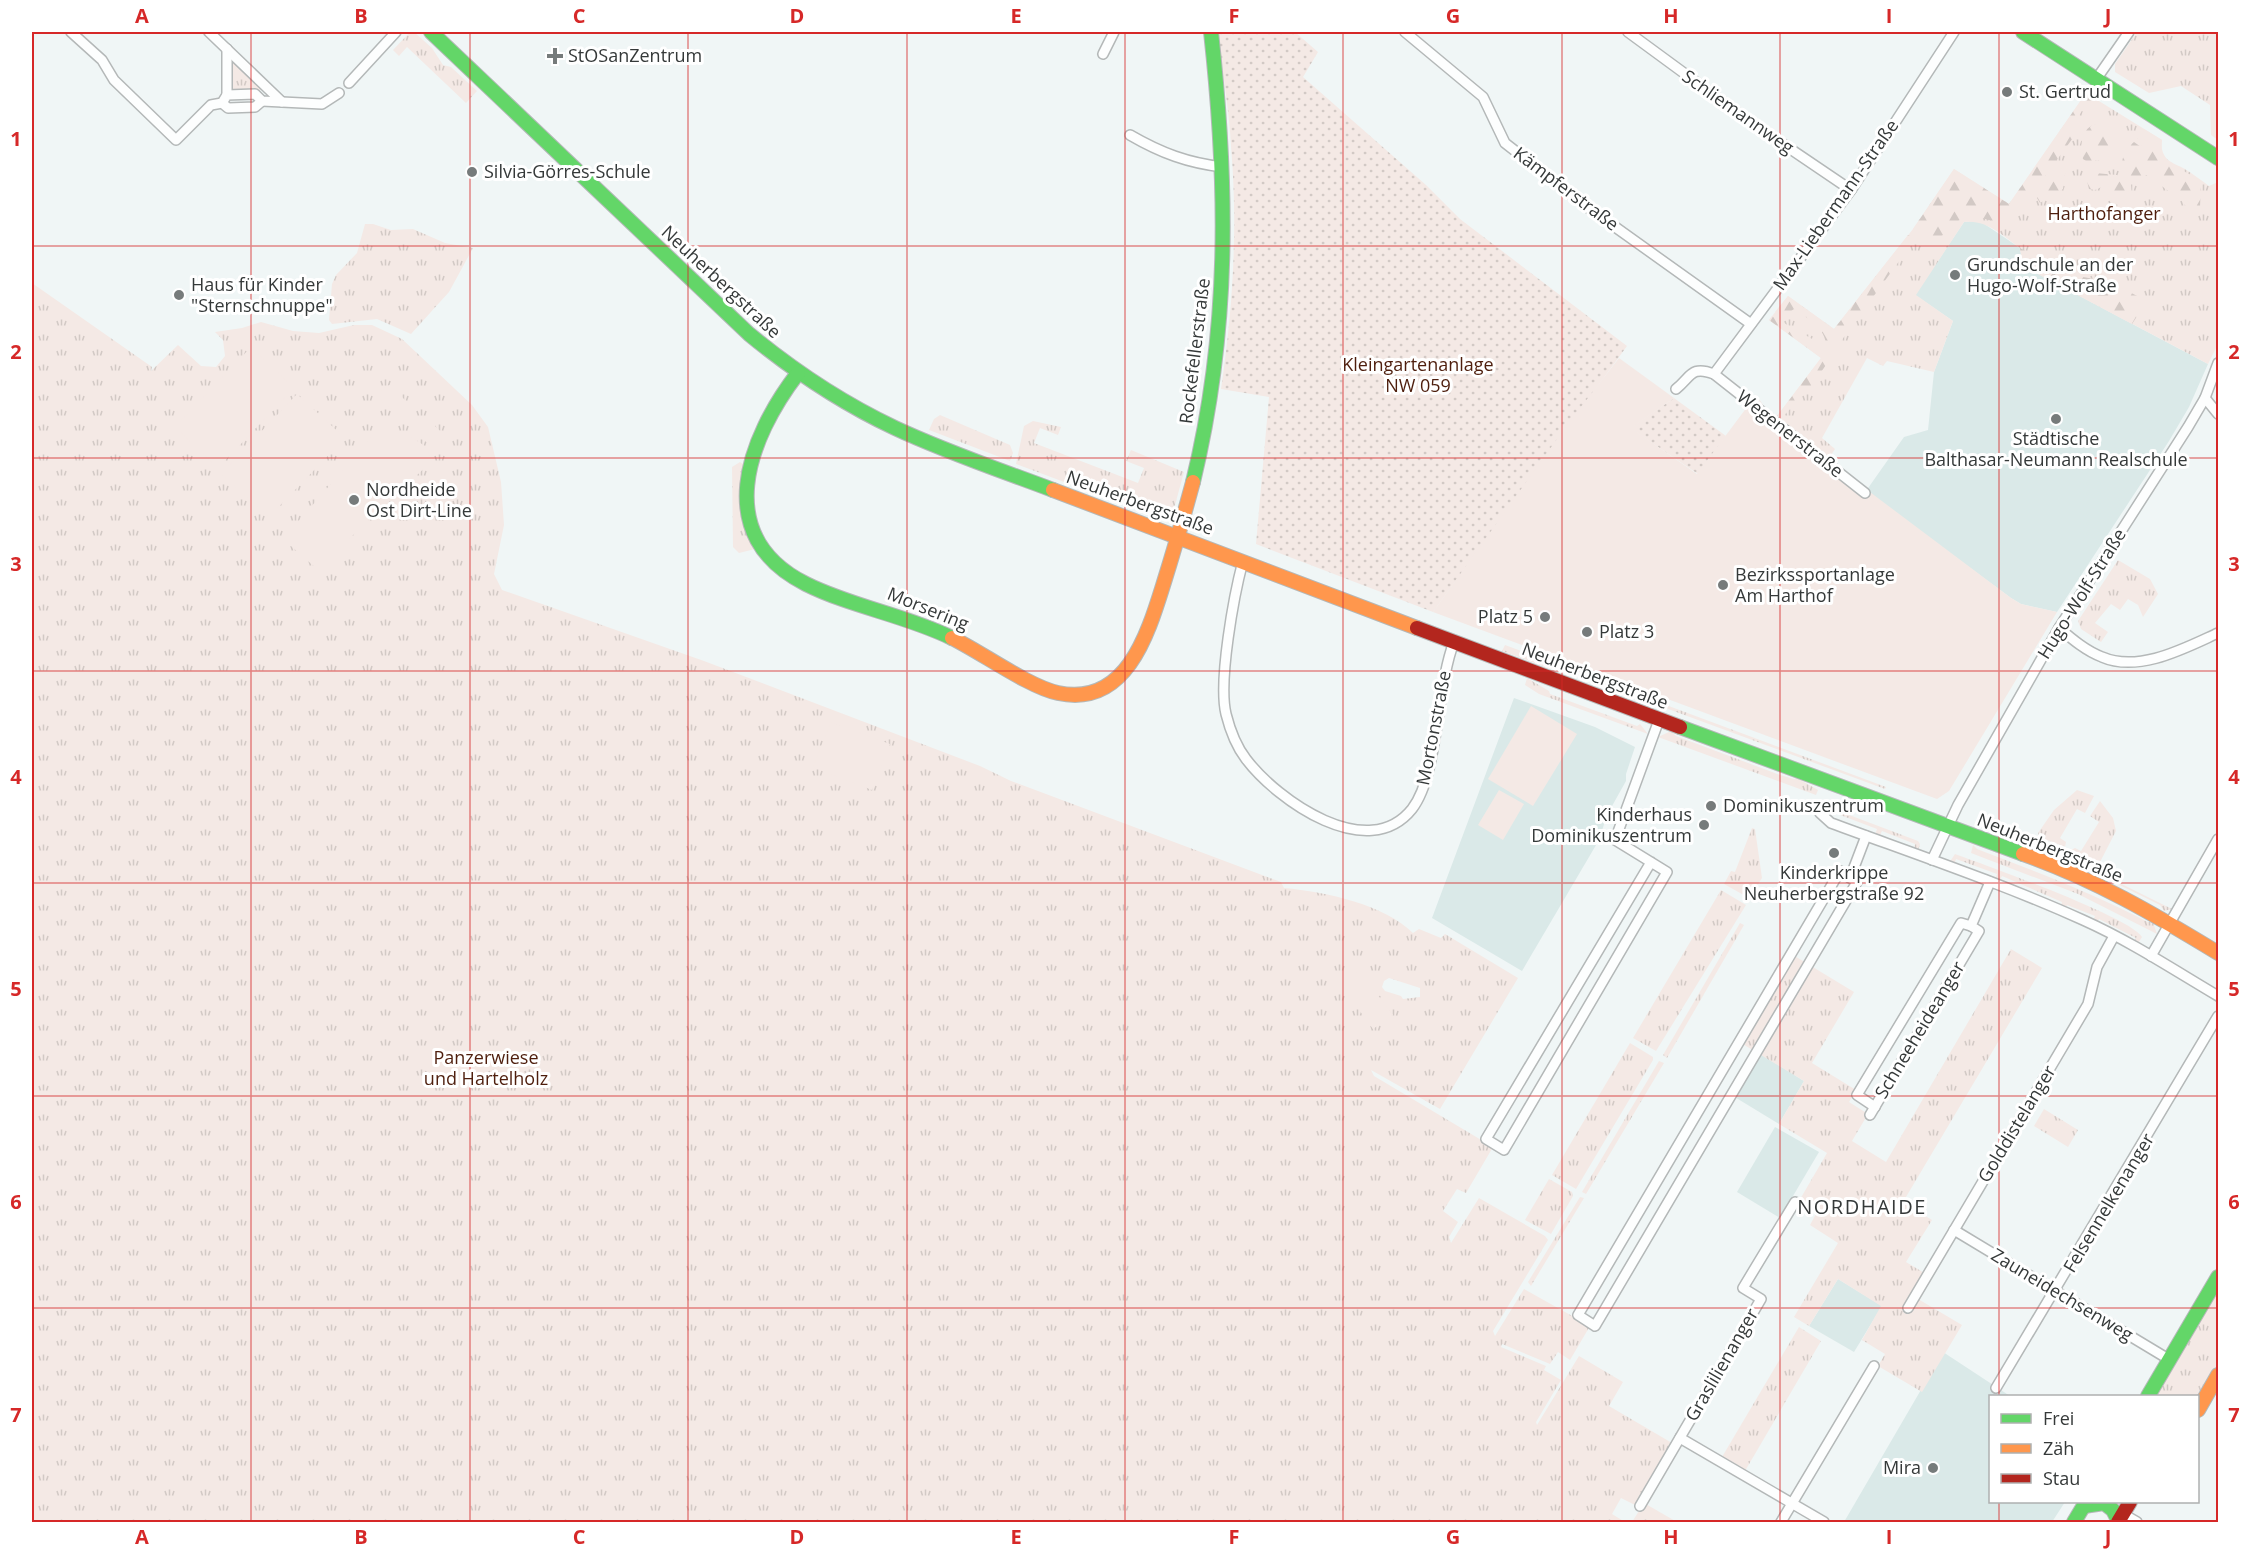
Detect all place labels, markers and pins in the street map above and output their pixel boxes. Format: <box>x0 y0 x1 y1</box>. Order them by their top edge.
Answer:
place label: StOSanZentrum <box>568 43 702 67</box>
marker: StOSanZentrum <box>546 47 564 65</box>
place label: St. Gertrud <box>2019 79 2111 103</box>
marker: St. Gertrud <box>2000 85 2014 99</box>
place label: Silvia-Görres-Schule <box>484 159 651 183</box>
marker: Silvia-Görres-Schule <box>465 165 479 179</box>
place label: Grundschule an der Hugo-Wolf-Straße <box>1967 252 2134 297</box>
marker: Grundschule an der Hugo-Wolf-Straße <box>1948 268 1962 282</box>
place label: Haus für Kinder "Sternschnuppe" <box>191 272 333 317</box>
marker: Haus für Kinder "Sternschnuppe" <box>172 288 186 302</box>
marker: Städtische Balthasar-Neumann Realschule <box>2049 412 2063 426</box>
place label: Städtische Balthasar-Neumann Realschule <box>1924 426 2188 471</box>
place label: Nordheide Ost Dirt-Line <box>366 477 472 522</box>
marker: Nordheide Ost Dirt-Line <box>347 493 361 507</box>
place label: Bezirkssportanlage Am Harthof <box>1735 562 1895 607</box>
marker: Bezirkssportanlage Am Harthof <box>1716 578 1730 592</box>
place label: Platz 5 <box>1478 604 1533 628</box>
marker: Platz 5 <box>1538 610 1552 624</box>
place label: Platz 3 <box>1599 619 1654 643</box>
marker: Platz 3 <box>1580 625 1594 639</box>
place label: Dominikuszentrum <box>1723 793 1884 817</box>
marker: Dominikuszentrum <box>1704 799 1718 813</box>
place label: Kinderhaus Dominikuszentrum <box>1531 802 1692 847</box>
marker: Kinderhaus Dominikuszentrum <box>1697 818 1711 832</box>
marker: Kinderkrippe Neuherbergstraße 92 <box>1827 846 1841 860</box>
place label: Kinderkrippe Neuherbergstraße 92 <box>1744 860 1924 905</box>
place label: Mira <box>1883 1455 1921 1479</box>
marker: Mira <box>1926 1461 1940 1475</box>

